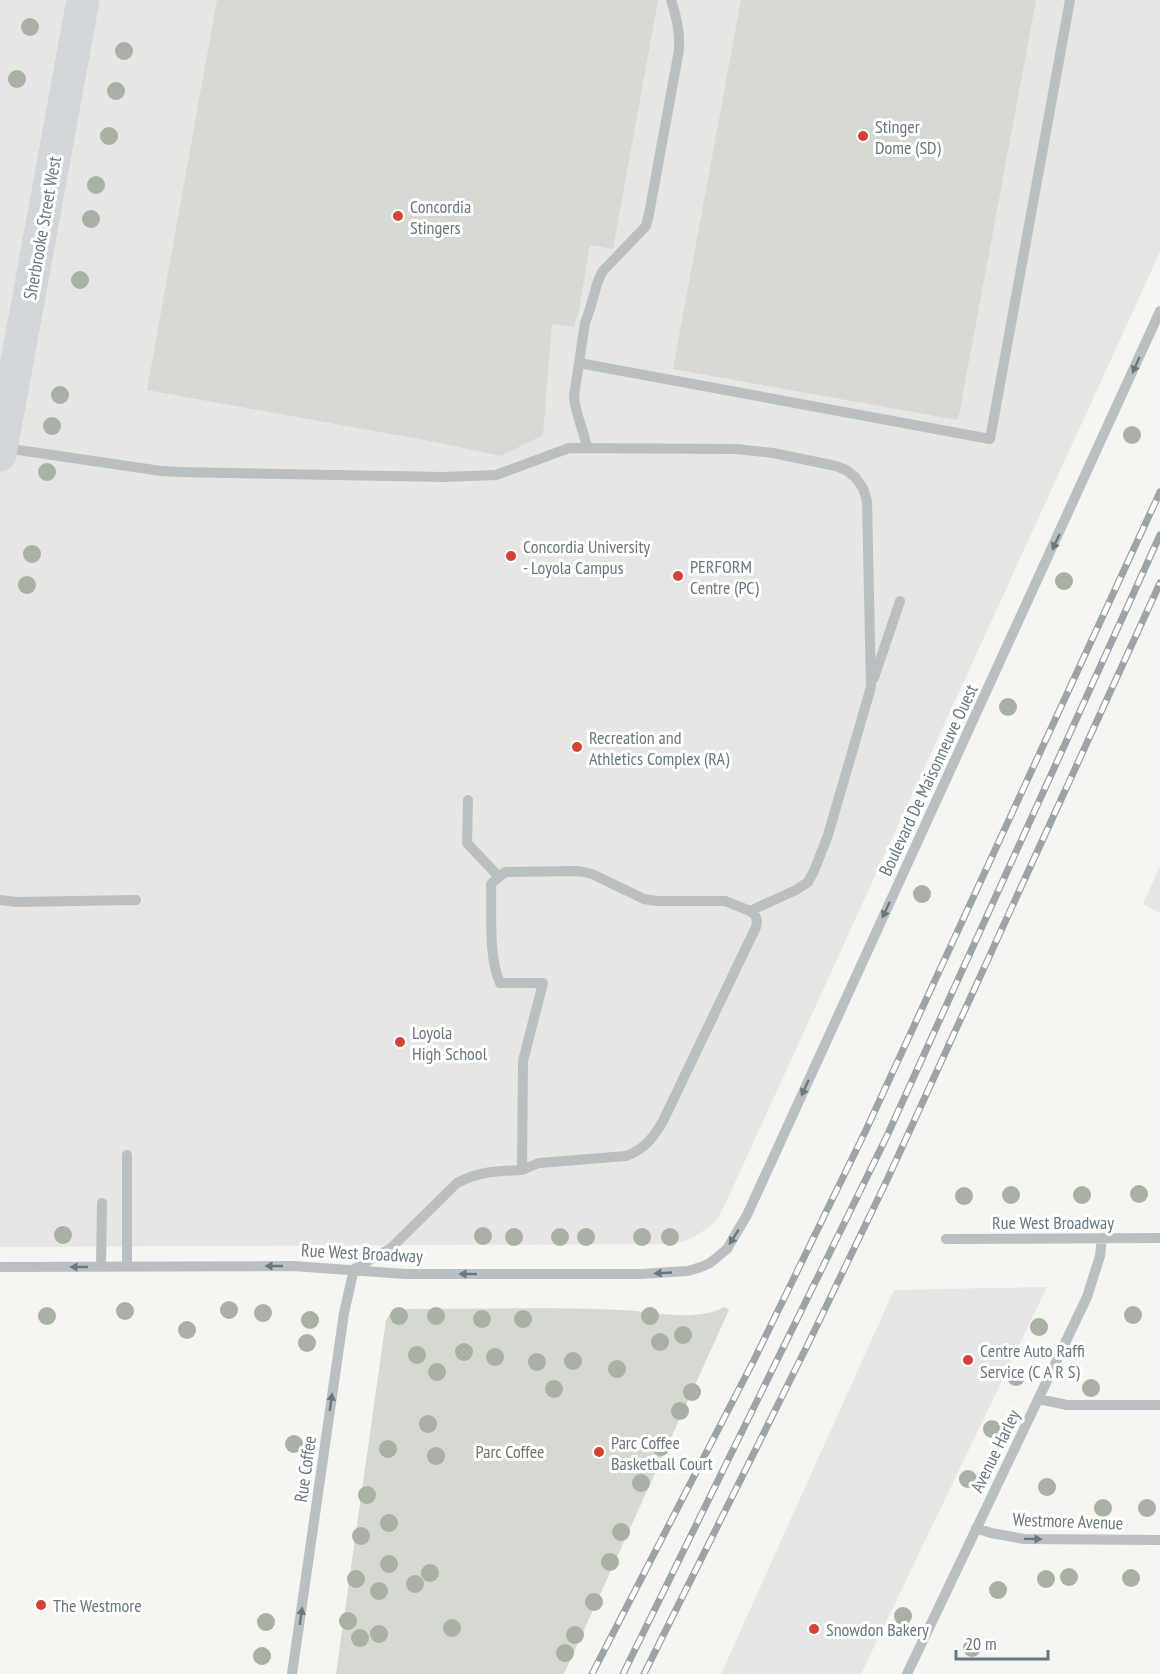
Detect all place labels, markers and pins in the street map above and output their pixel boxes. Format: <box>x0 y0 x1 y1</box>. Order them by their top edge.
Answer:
place label: Stinger Dome (SD) <box>875 115 942 159</box>
marker: Stinger Dome (SD) <box>856 129 870 143</box>
place label: Concordia Stingers <box>410 195 471 239</box>
marker: Concordia Stingers <box>391 209 405 223</box>
place label: Concordia University - Loyola Campus <box>523 535 650 579</box>
marker: Concordia University - Loyola Campus <box>504 549 518 563</box>
place label: PERFORM Centre (PC) <box>690 555 760 599</box>
marker: PERFORM Centre (PC) <box>671 569 685 583</box>
place label: Recreation and Athletics Complex (RA) <box>589 726 730 770</box>
marker: Recreation and Athletics Complex (RA) <box>570 740 584 754</box>
place label: Loyola High School <box>412 1021 488 1065</box>
marker: Loyola High School <box>393 1035 407 1049</box>
place label: Centre Auto Raffi Service (C A R S) <box>980 1339 1085 1383</box>
marker: Centre Auto Raffi Service (C A R S) <box>961 1353 975 1367</box>
place label: Parc Coffee Basketball Court <box>611 1431 713 1475</box>
marker: Parc Coffee Basketball Court <box>592 1445 606 1459</box>
place label: The Westmore <box>53 1594 142 1617</box>
marker: The Westmore <box>34 1598 48 1612</box>
place label: Snowdon Bakery <box>826 1618 929 1641</box>
marker: Snowdon Bakery <box>807 1622 821 1636</box>

